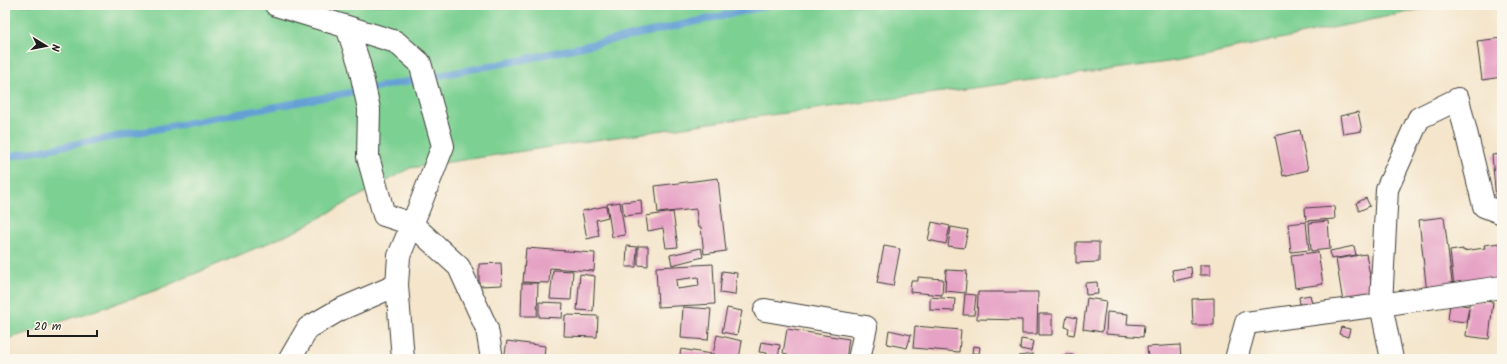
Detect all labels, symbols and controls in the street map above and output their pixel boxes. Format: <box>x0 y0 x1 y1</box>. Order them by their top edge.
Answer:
north arrow <box>26 26 66 66</box>
text: N <box>45 43 64 53</box>
scale bar <box>28 312 97 338</box>
text: 20 m <box>34 317 62 336</box>

